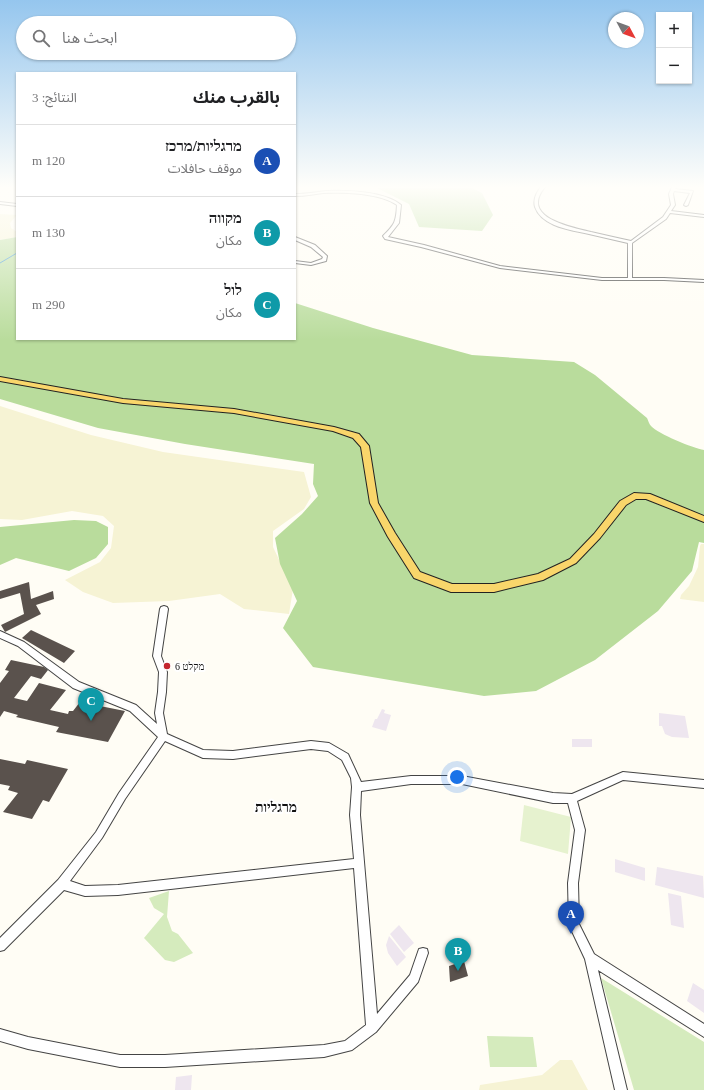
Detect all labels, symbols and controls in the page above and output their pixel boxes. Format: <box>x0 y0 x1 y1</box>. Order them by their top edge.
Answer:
north arrow <box>608 12 644 48</box>
map controls <box>656 12 692 84</box>
button: + <box>656 12 692 48</box>
search box <box>16 16 296 60</box>
icon: search <box>30 27 52 49</box>
text: ابحث هنا <box>62 30 117 46</box>
button: − <box>656 48 692 84</box>
text: بالقرب منك <box>193 88 280 107</box>
text: النتائج: 3 <box>32 90 77 105</box>
text: מרגליות/מרכז <box>165 138 242 154</box>
text: 120 m <box>32 153 65 168</box>
text: A <box>262 153 272 168</box>
text: موقف حافلات <box>168 161 242 176</box>
text: מקווה <box>209 210 242 226</box>
text: 130 m <box>32 225 65 240</box>
text: B <box>263 225 271 240</box>
text: مكان <box>216 233 242 248</box>
text: לול <box>224 282 242 298</box>
text: 290 m <box>32 297 65 312</box>
text: C <box>262 297 272 312</box>
text: مكان <box>216 305 242 320</box>
marker: מקלט 6 <box>162 661 172 671</box>
place label: מקלט 6 <box>175 661 205 672</box>
pin: C <box>78 688 104 721</box>
your location <box>447 767 467 787</box>
district label: מרגליות <box>255 800 297 815</box>
pin: A <box>558 901 584 934</box>
pin: B <box>445 938 471 971</box>

